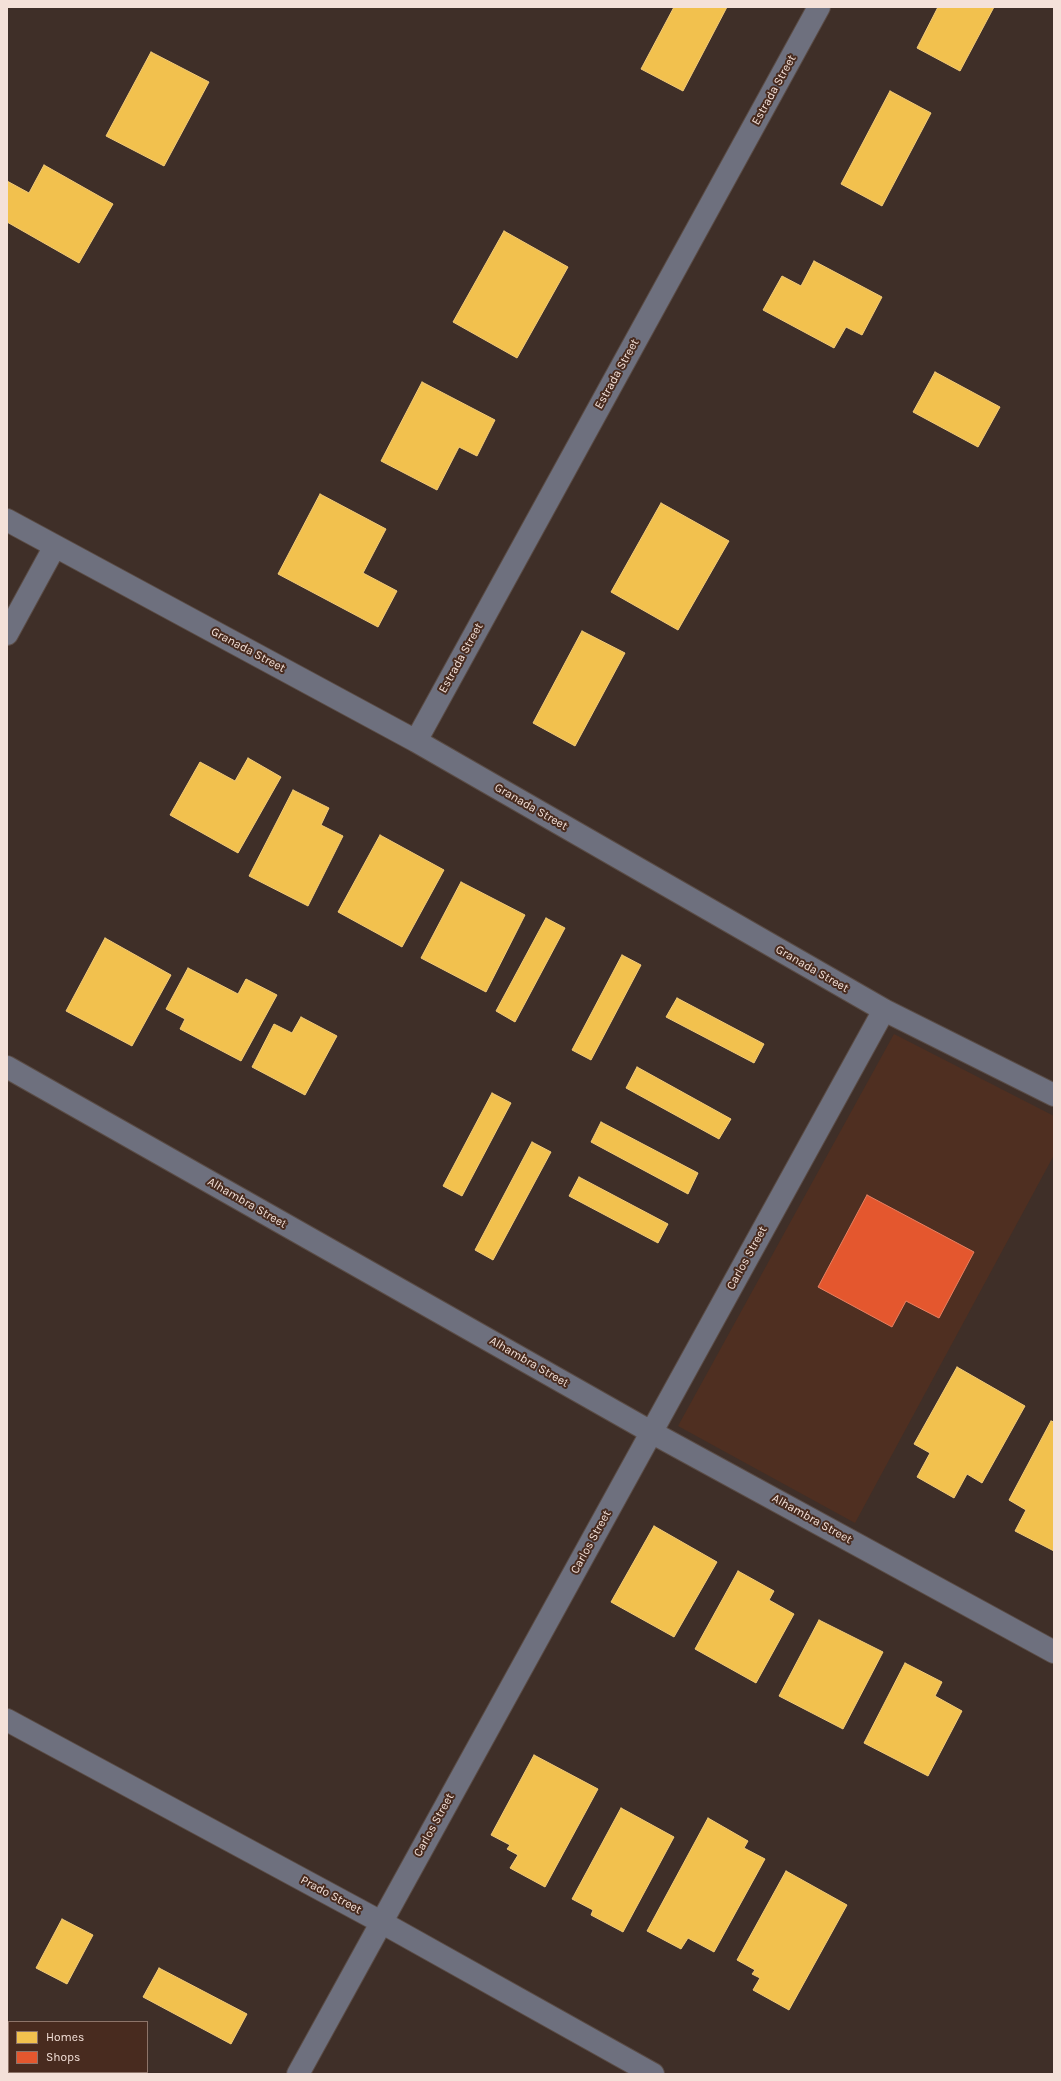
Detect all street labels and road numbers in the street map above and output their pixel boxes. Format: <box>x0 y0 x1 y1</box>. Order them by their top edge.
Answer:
street label: Estrada Street <box>749 52 799 128</box>
street label: Estrada Street <box>592 336 642 412</box>
street label: Estrada Street <box>436 620 486 696</box>
street label: Granada Street <box>208 624 288 676</box>
street label: Granada Street <box>492 780 570 834</box>
street label: Granada Street <box>773 942 851 996</box>
street label: Alhambra Street <box>205 1174 289 1232</box>
street label: Carlos Street <box>724 1224 770 1292</box>
street label: Alhambra Street <box>487 1333 571 1391</box>
street label: Alhambra Street <box>770 1491 854 1547</box>
street label: Carlos Street <box>568 1508 614 1576</box>
street label: Carlos Street <box>411 1791 457 1859</box>
street label: Prado Street <box>298 1873 364 1917</box>

